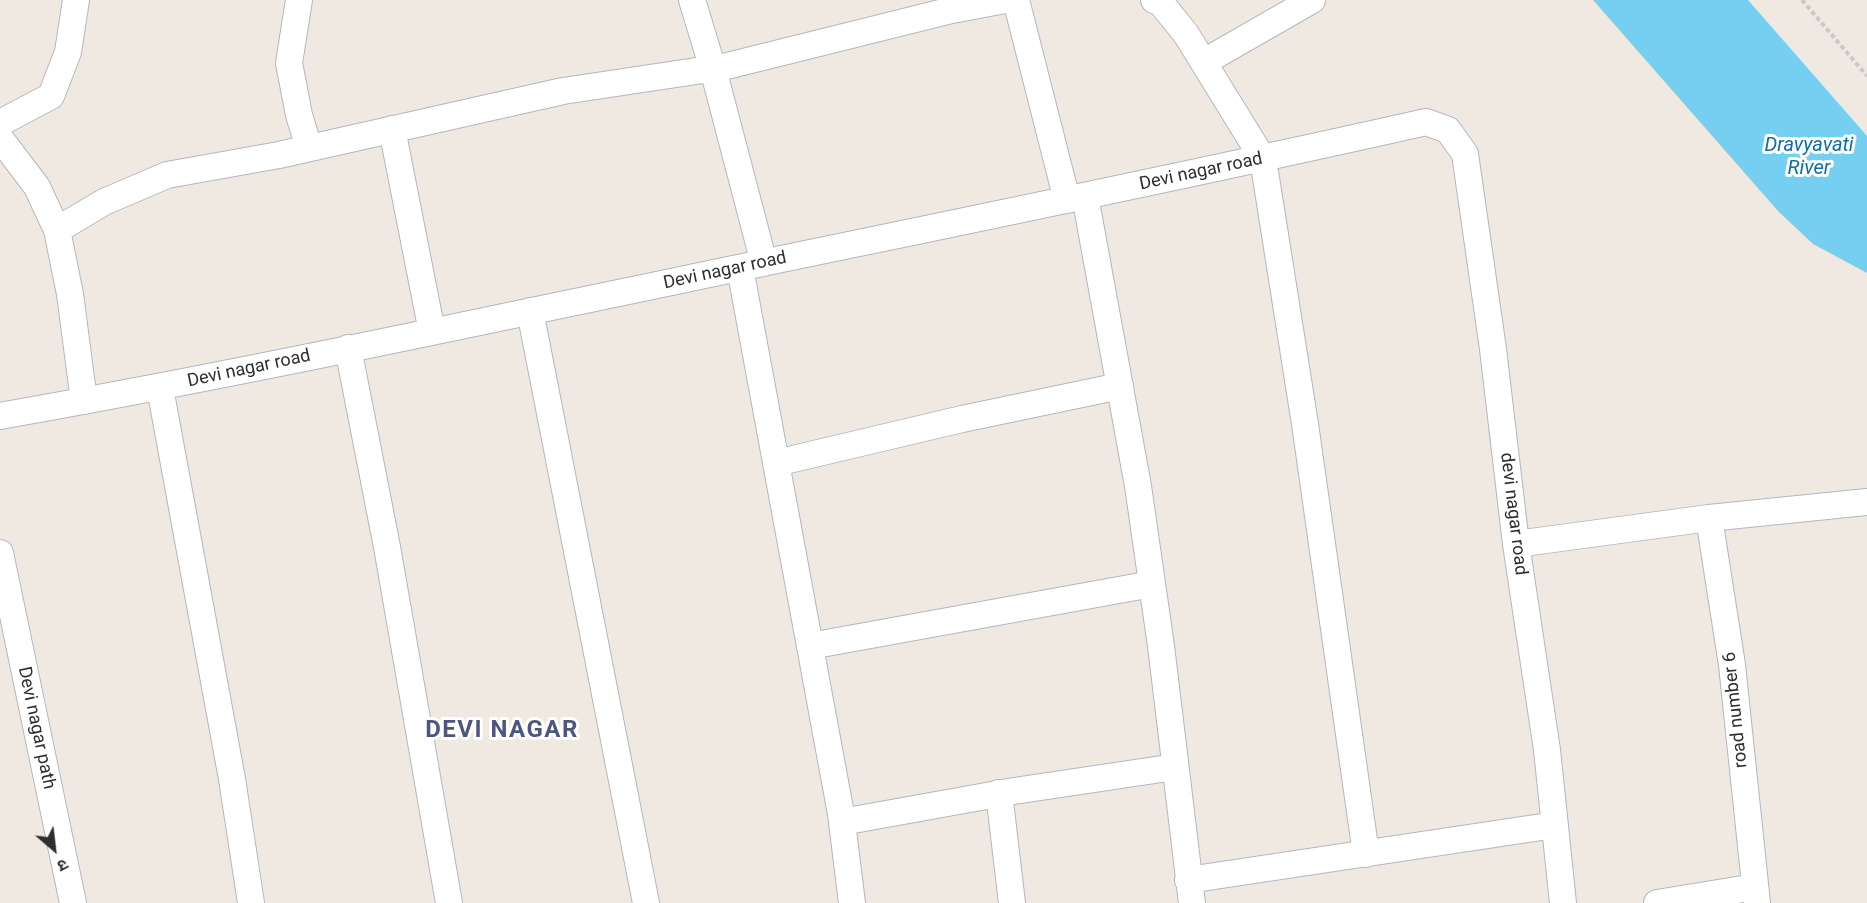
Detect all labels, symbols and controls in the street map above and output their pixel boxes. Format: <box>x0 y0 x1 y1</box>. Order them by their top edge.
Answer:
water label: Dravyavati River <box>1764 134 1854 181</box>
street label: Devi nagar road <box>1138 148 1264 196</box>
street label: Devi nagar road <box>662 247 788 295</box>
street label: Devi nagar road <box>186 345 312 393</box>
street label: devi nagar road <box>1495 451 1531 577</box>
street label: road number 6 <box>1719 651 1753 769</box>
street label: Devi nagar path <box>12 665 60 791</box>
district label: DEVI NAGAR <box>425 717 579 745</box>
north arrow <box>24 819 84 879</box>
text: उ <box>54 855 71 876</box>

